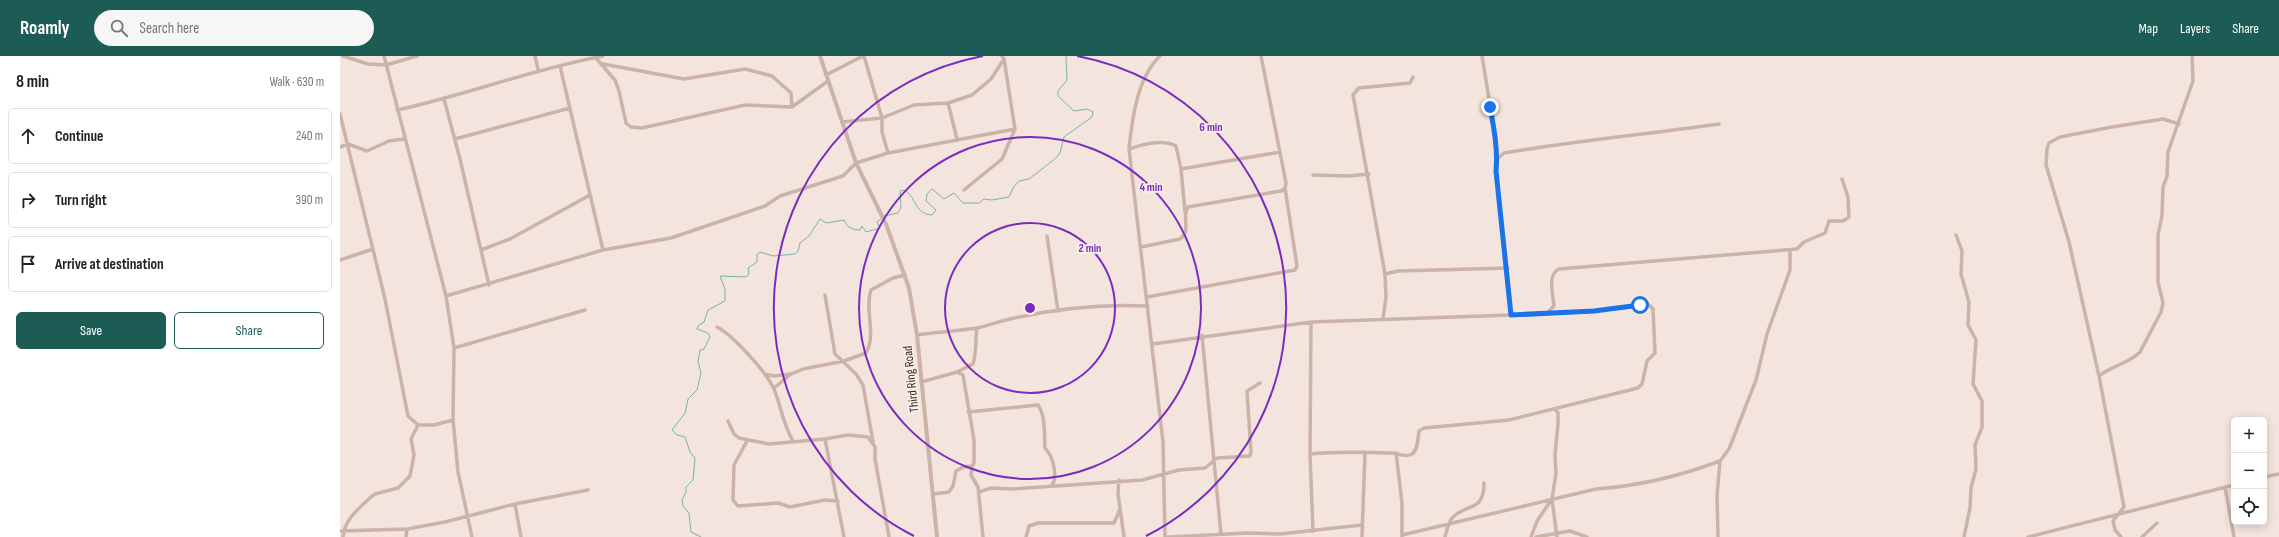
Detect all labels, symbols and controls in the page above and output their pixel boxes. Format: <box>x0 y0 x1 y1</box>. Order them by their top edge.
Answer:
search box <box>94 10 374 46</box>
text: Roamly <box>20 17 70 40</box>
icon: search <box>108 17 130 39</box>
text: Search here <box>140 19 199 38</box>
text: Map <box>2138 20 2158 37</box>
text: Layers <box>2180 20 2210 37</box>
text: Share <box>2232 20 2259 37</box>
text: 8 min <box>16 72 49 92</box>
text: Walk · 630 m <box>269 74 324 90</box>
route end <box>1481 98 1499 116</box>
text: 6 min <box>1199 120 1223 135</box>
icon: ahead <box>17 125 39 147</box>
text: Continue <box>55 127 104 146</box>
text: 240 m <box>296 128 323 144</box>
text: 4 min <box>1139 180 1163 195</box>
icon: right <box>17 189 39 211</box>
text: Turn right <box>55 191 107 210</box>
text: 390 m <box>296 192 323 208</box>
text: 2 min <box>1079 241 1101 256</box>
icon: arrive <box>17 253 39 275</box>
text: Arrive at destination <box>55 255 164 274</box>
route start <box>1631 296 1649 314</box>
centre of rings <box>1023 301 1037 315</box>
button: Save <box>16 312 166 349</box>
button: Share <box>174 312 324 349</box>
street label: Third Ring Road <box>900 345 922 413</box>
map controls <box>2231 417 2267 525</box>
button: + <box>2231 417 2267 453</box>
button: − <box>2231 453 2267 489</box>
button: locate <box>2231 489 2267 525</box>

